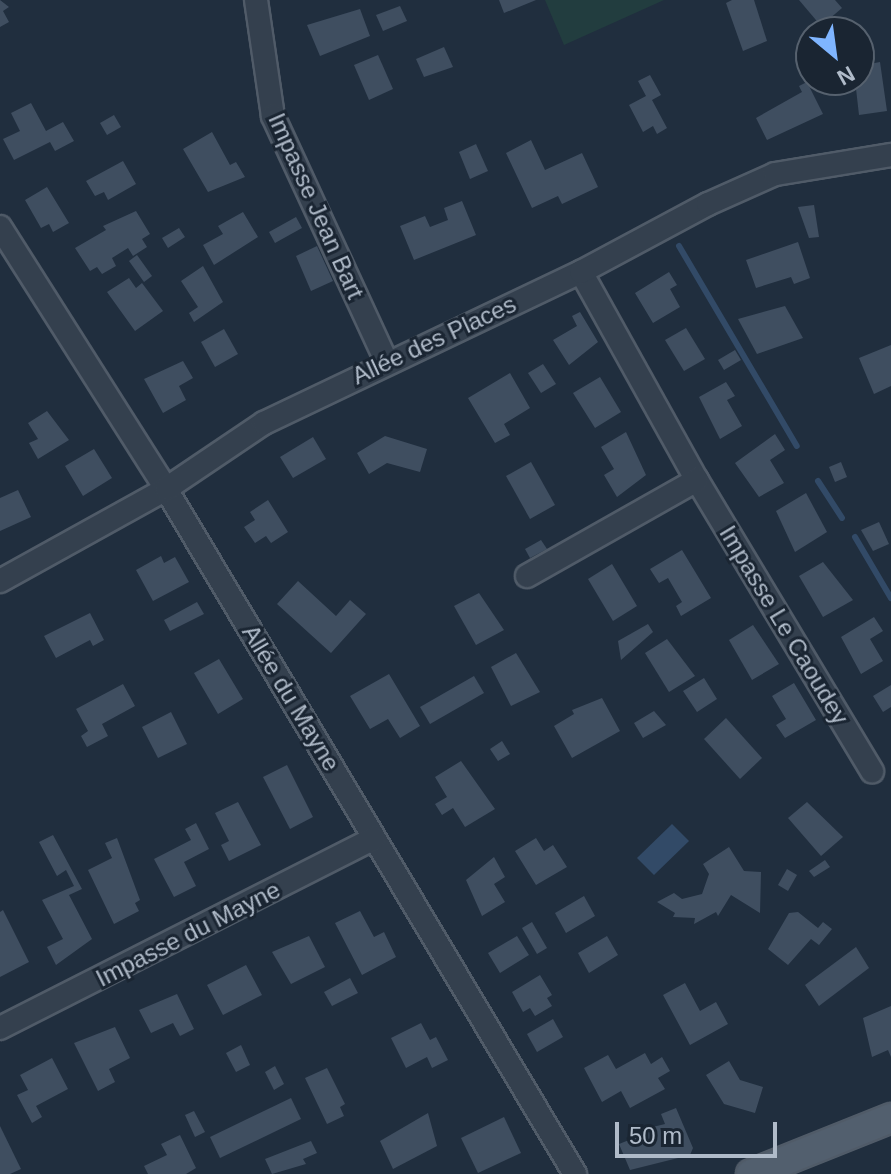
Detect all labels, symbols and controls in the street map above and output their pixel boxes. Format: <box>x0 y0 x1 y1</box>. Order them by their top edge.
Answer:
north arrow <box>795 16 875 96</box>
text: N <box>833 61 859 90</box>
street label: Impasse Jean Bart <box>262 109 370 303</box>
street label: Allée des Places <box>348 289 520 391</box>
street label: Impasse Le Caoudey <box>713 520 855 730</box>
street label: Allée du Mayne <box>236 620 346 776</box>
street label: Impasse du Mayne <box>91 875 285 993</box>
scale bar <box>619 1106 781 1156</box>
text: 50 m <box>629 1122 682 1149</box>

